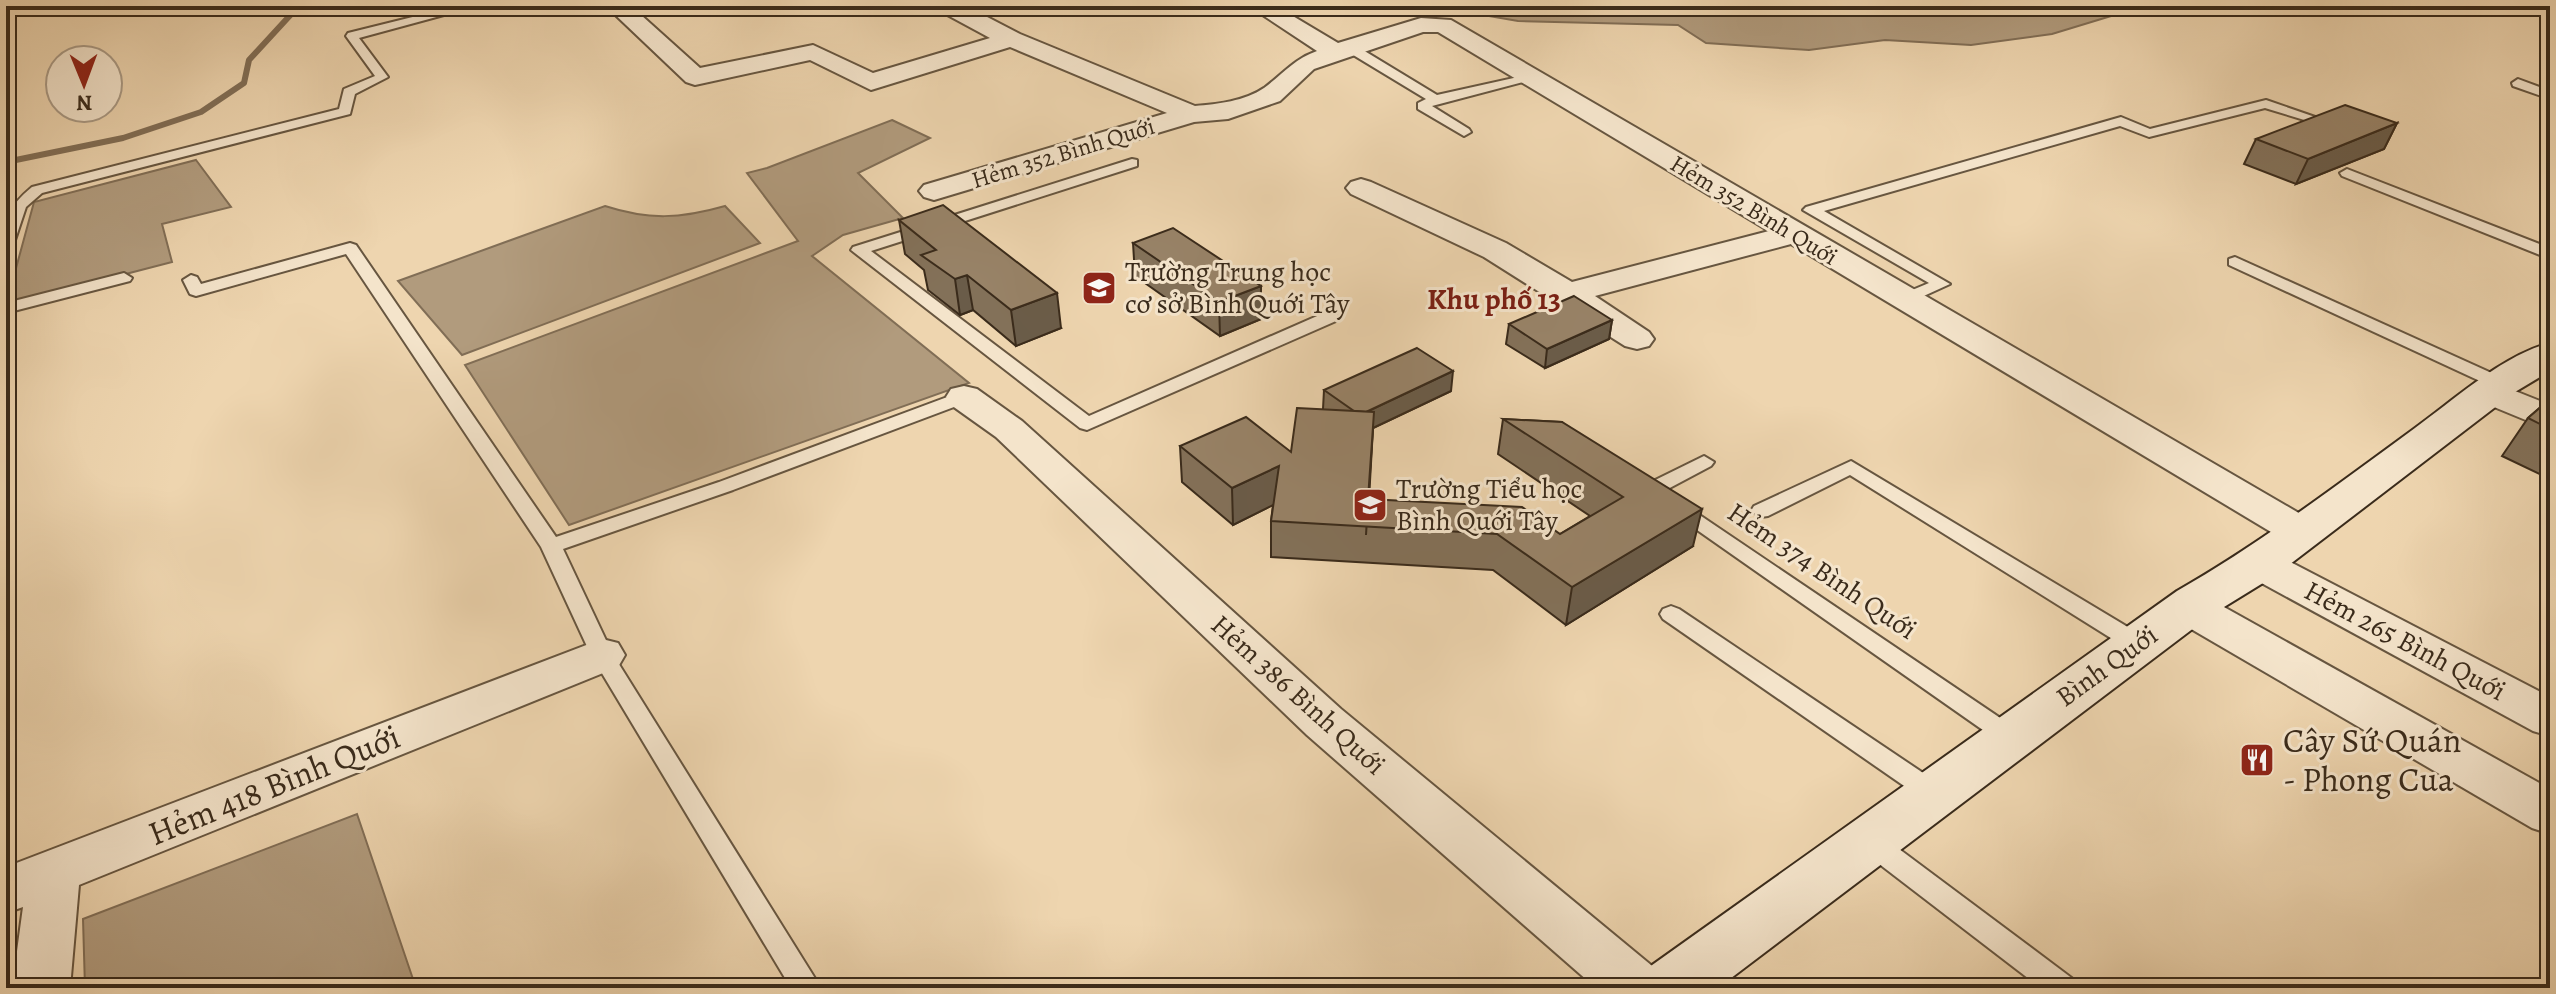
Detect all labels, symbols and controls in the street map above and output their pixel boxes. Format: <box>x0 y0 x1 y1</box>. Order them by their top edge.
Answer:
north arrow <box>44 44 124 124</box>
text: N <box>76 88 93 118</box>
street label: Hẻm 352 Bình Quới <box>967 110 1159 196</box>
street label: Hẻm 352 Bình Quới <box>1664 147 1844 273</box>
place label: Trường Trung học cơ sở Bình Quới Tây <box>1125 253 1350 323</box>
school or university icon: Trường Trung học cơ sở Bình Quới Tây <box>1080 269 1118 307</box>
district label: Khu phố 13 <box>1427 279 1561 319</box>
place label: Trường Tiểu học Bình Quới Tây <box>1396 470 1582 540</box>
school or university icon: Trường Tiểu học Bình Quới Tây <box>1351 486 1389 524</box>
street label: Hẻm 374 Bình Quới <box>1720 494 1924 648</box>
street label: Hẻm 265 Bình Quới <box>2298 572 2512 710</box>
street label: Hẻm 386 Bình Quới <box>1202 606 1394 784</box>
street label: Bình Quới <box>2048 616 2166 716</box>
street label: Hẻm 418 Bình Quới <box>141 713 407 857</box>
place label: Cây Sứ Quán - Phong Cua <box>2283 717 2461 803</box>
restaurant icon: Cây Sứ Quán - Phong Cua <box>2238 741 2276 779</box>

